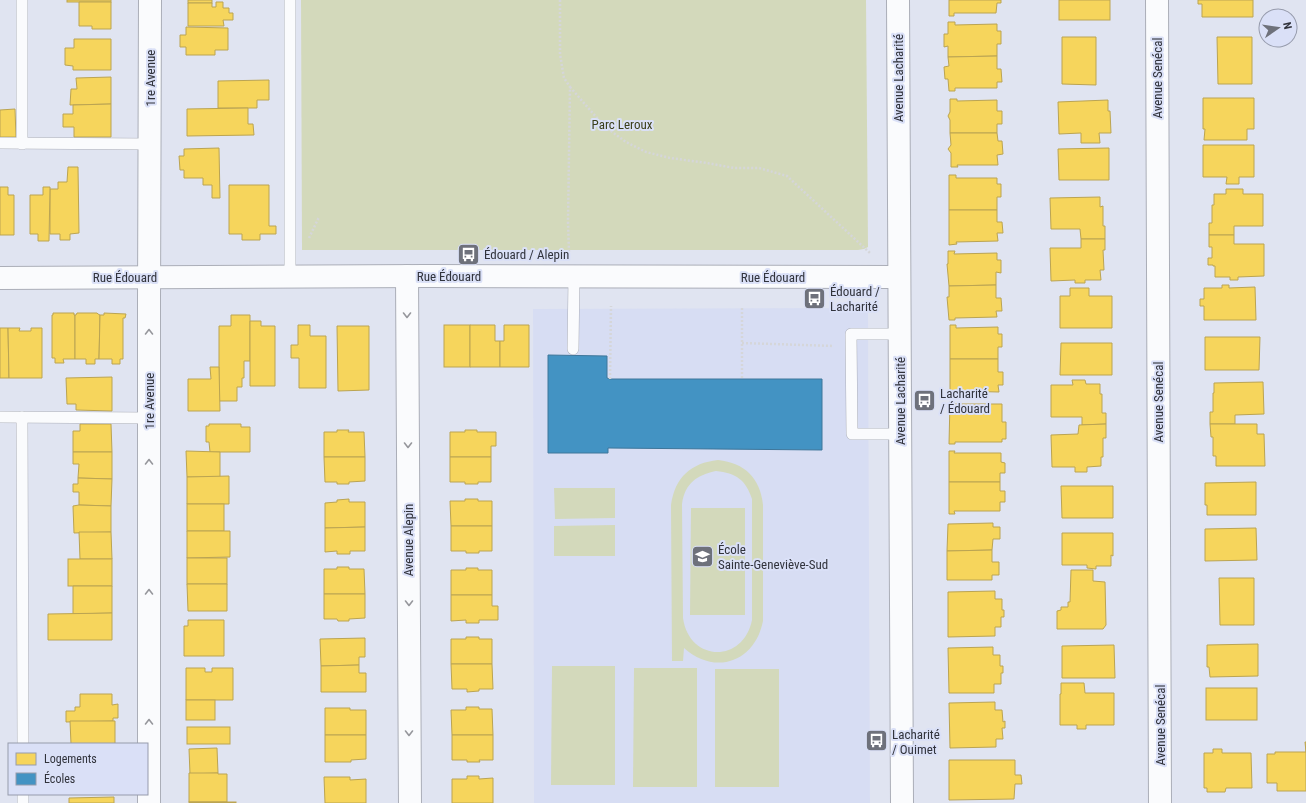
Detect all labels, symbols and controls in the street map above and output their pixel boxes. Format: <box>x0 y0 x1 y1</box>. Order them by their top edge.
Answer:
north arrow <box>1258 8 1298 48</box>
text: N <box>1280 21 1294 31</box>
street label: Avenue Lacharité <box>891 34 906 122</box>
street label: Avenue Senécal <box>1150 38 1165 118</box>
street label: 1re Avenue <box>143 50 158 106</box>
park label: Parc Leroux <box>592 117 653 132</box>
bus stop icon: Édouard / Alepin <box>455 241 481 267</box>
place label: Édouard / Alepin <box>484 247 569 262</box>
street label: Rue Édouard <box>417 269 481 284</box>
street label: Rue Édouard <box>93 270 157 285</box>
street label: Rue Édouard <box>741 270 805 285</box>
place label: Édouard / Lacharité <box>830 284 880 314</box>
bus stop icon: Édouard / Lacharité <box>802 285 828 311</box>
one-way arrow <box>403 312 411 318</box>
one-way arrow <box>145 329 153 335</box>
street label: Avenue Lacharité <box>893 357 908 445</box>
street label: Avenue Senécal <box>1151 362 1166 442</box>
street label: 1re Avenue <box>142 373 157 429</box>
place label: Lacharité / Édouard <box>940 386 990 416</box>
bus stop icon: Lacharité / Édouard <box>912 387 938 413</box>
one-way arrow <box>404 442 412 448</box>
one-way arrow <box>145 459 153 465</box>
street label: Avenue Alepin <box>401 504 416 576</box>
place label: École Sainte-Geneviève-Sud <box>718 542 828 572</box>
school or university icon: École Sainte-Geneviève-Sud <box>689 543 715 569</box>
one-way arrow <box>145 589 153 595</box>
one-way arrow <box>405 600 413 606</box>
street label: Avenue Senécal <box>1153 685 1168 765</box>
one-way arrow <box>145 719 153 725</box>
place label: Lacharité / Ouimet <box>892 727 940 757</box>
bus stop icon: Lacharité / Ouimet <box>863 728 889 754</box>
one-way arrow <box>405 730 413 736</box>
legend <box>8 743 148 795</box>
text: Logements <box>44 752 97 766</box>
text: Écoles <box>44 771 75 786</box>

